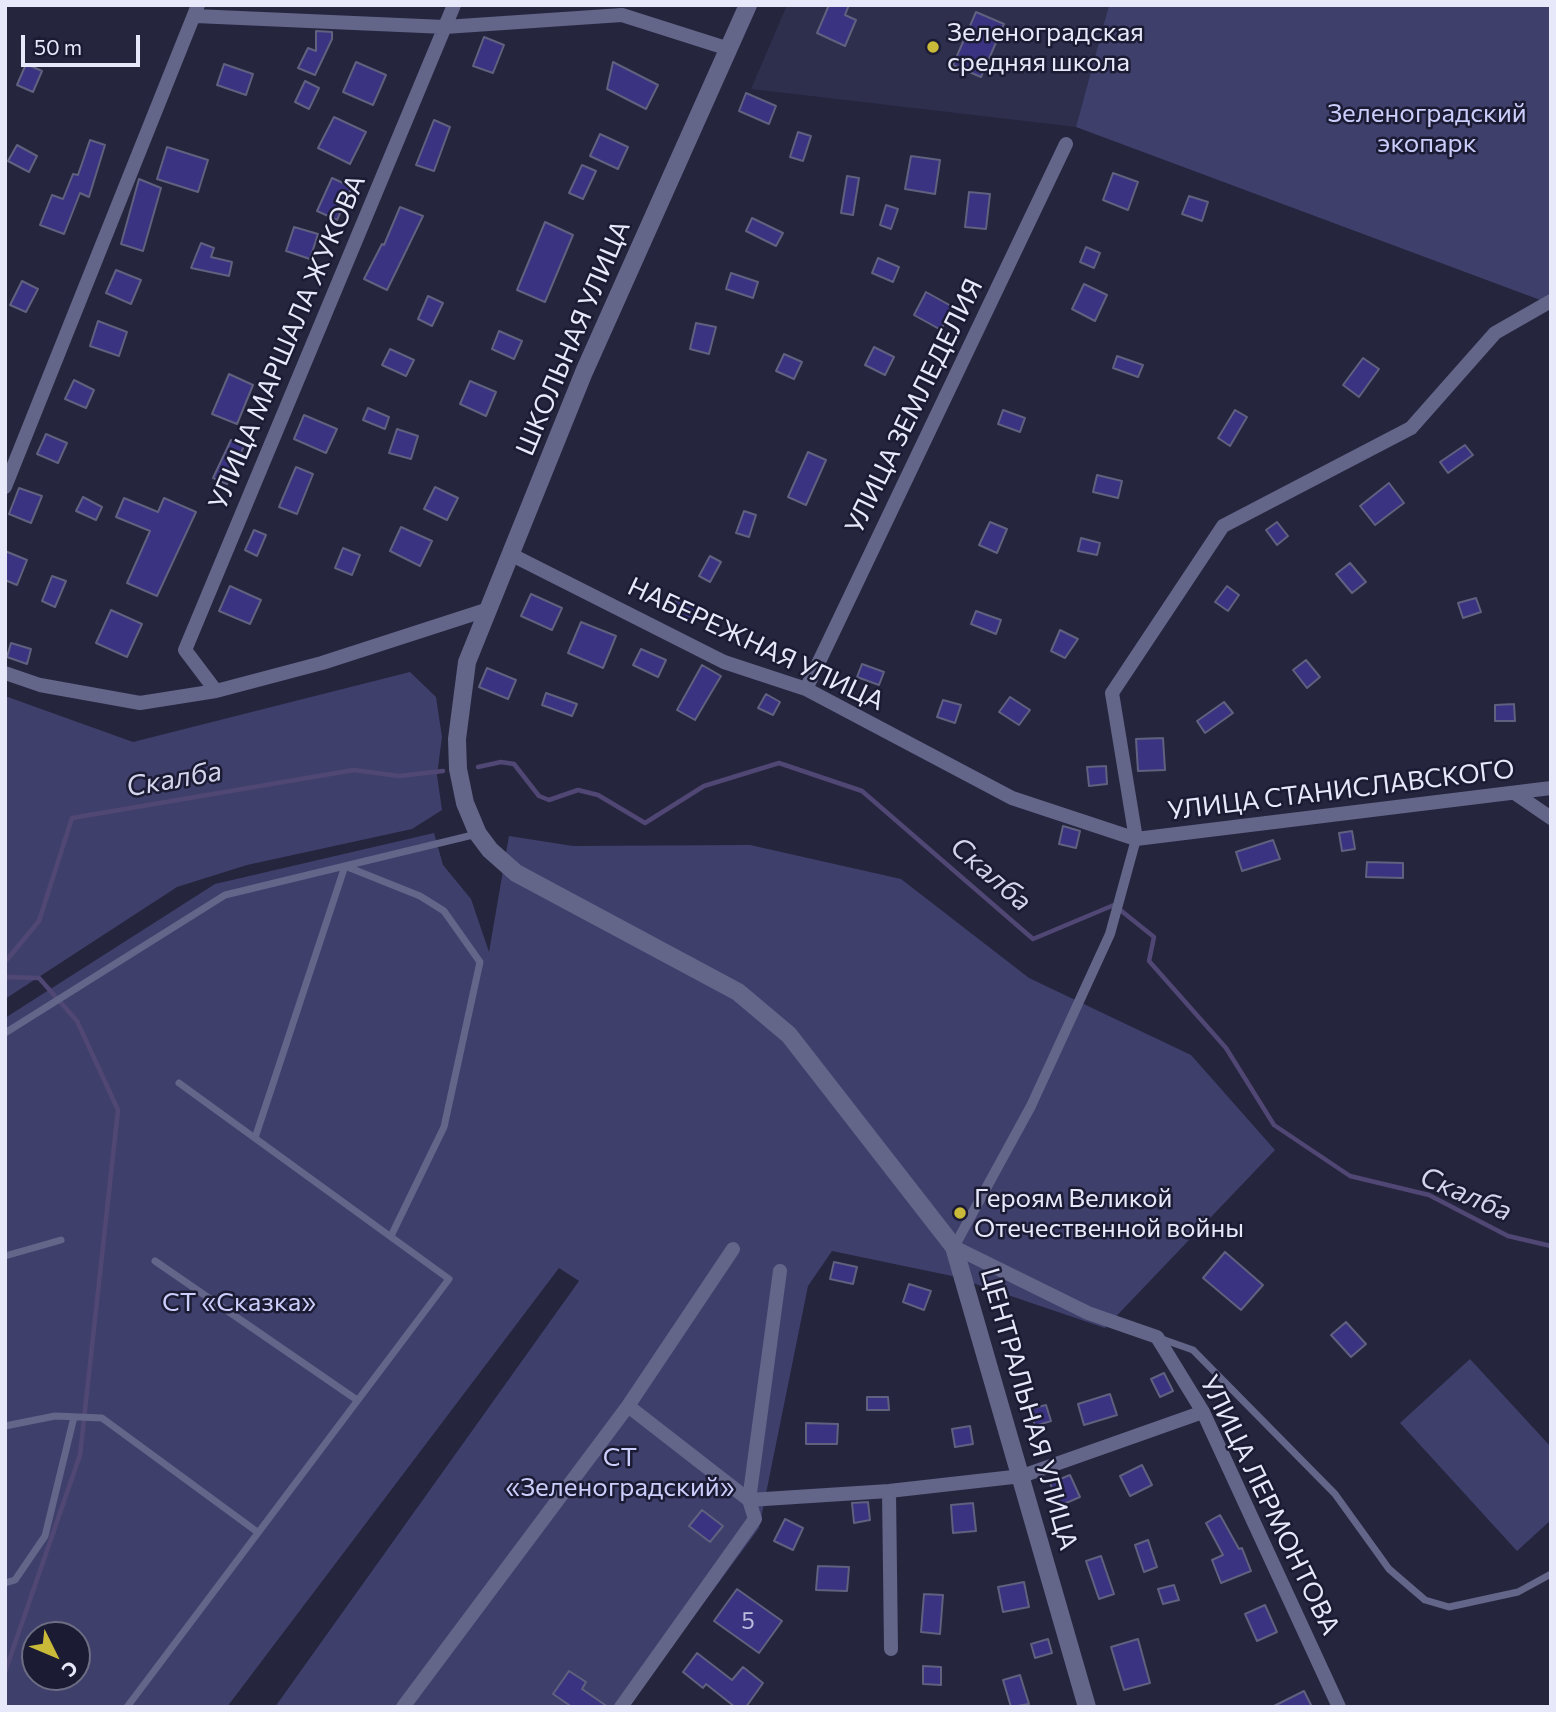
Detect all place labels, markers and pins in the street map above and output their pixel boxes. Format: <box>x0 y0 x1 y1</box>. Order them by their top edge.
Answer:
place label: Зеленоградская средняя школа <box>947 16 1144 78</box>
marker: Зеленоградская средняя школа <box>925 39 941 55</box>
place label: Героям Великой Отечественной войны <box>974 1182 1244 1244</box>
marker: Героям Великой Отечественной войны <box>952 1205 968 1221</box>

